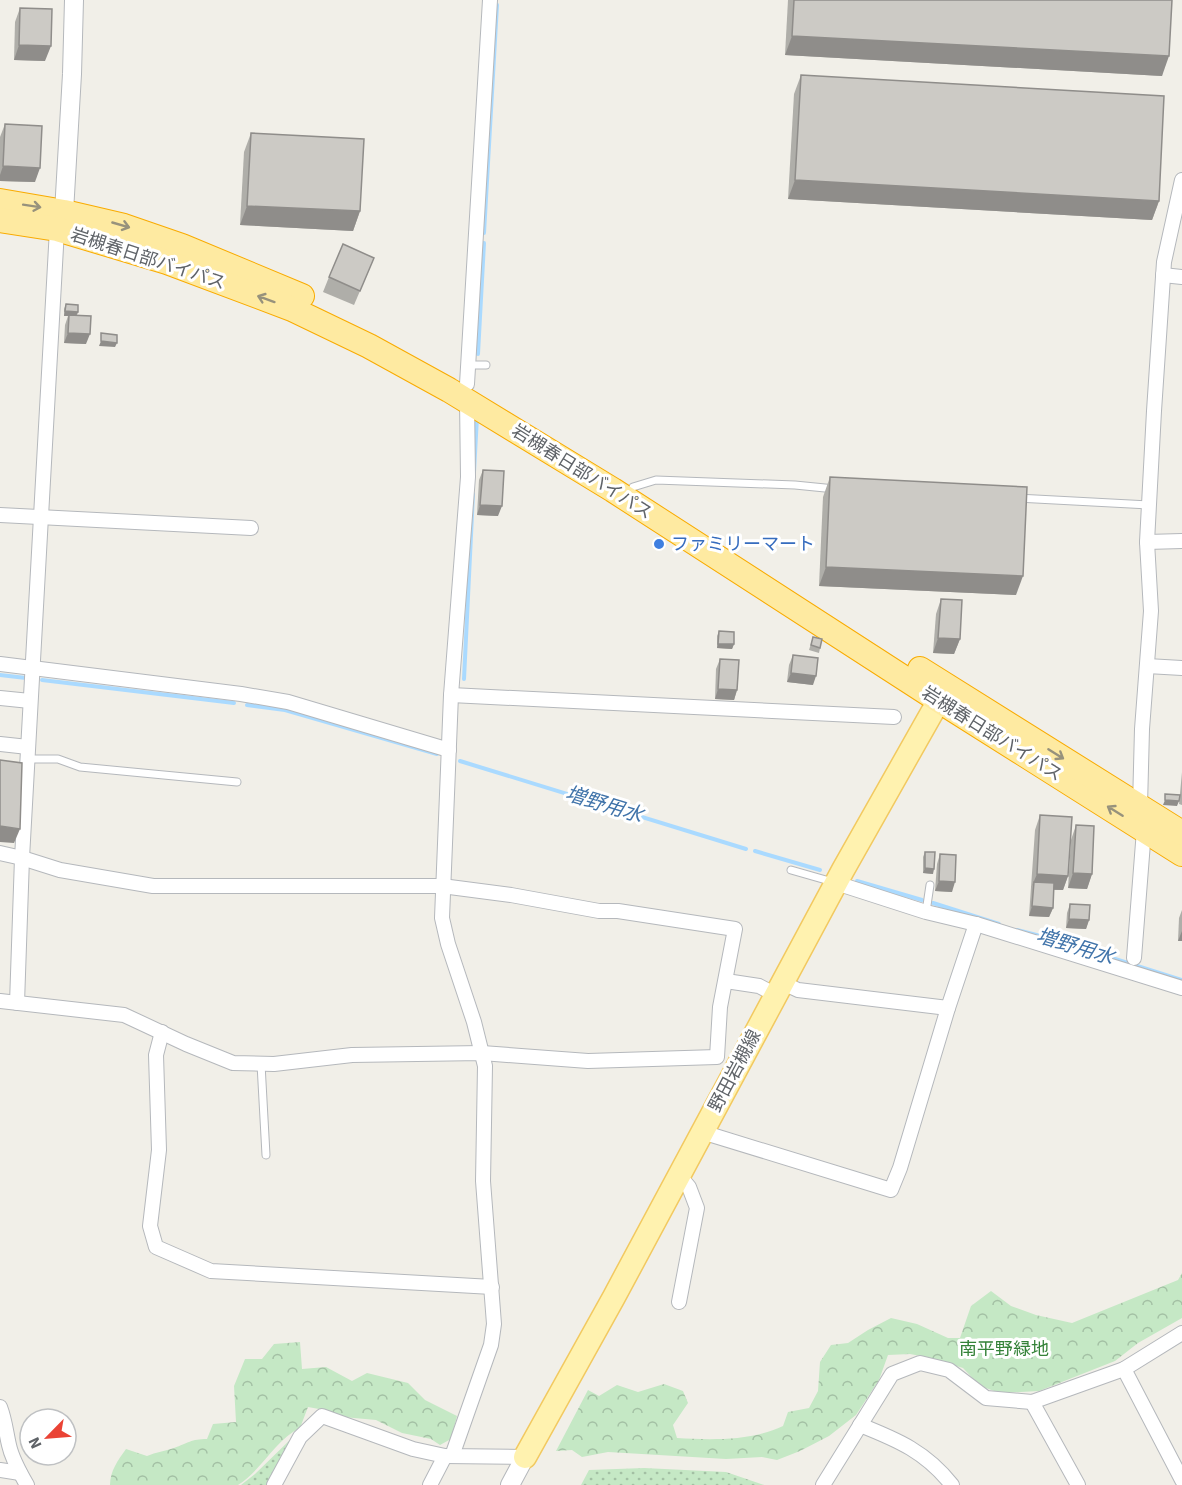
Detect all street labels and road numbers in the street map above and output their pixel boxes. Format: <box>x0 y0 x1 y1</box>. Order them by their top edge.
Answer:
street label: 岩槻春日部バイパス <box>67 222 229 296</box>
street label: 岩槻春日部バイパス <box>507 419 657 525</box>
street label: 岩槻春日部バイパス <box>917 681 1067 787</box>
street label: 野田岩槻線 <box>703 1025 767 1117</box>

